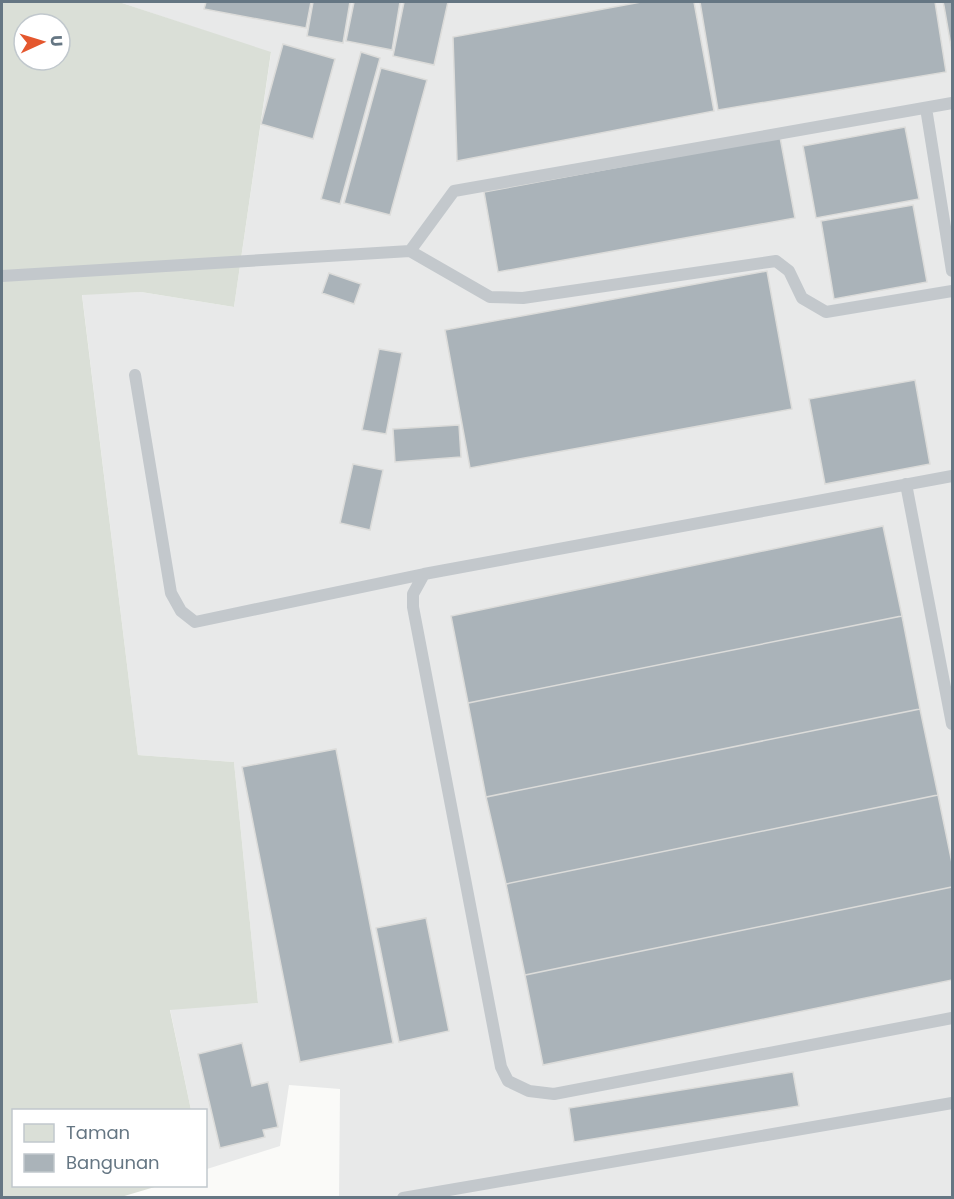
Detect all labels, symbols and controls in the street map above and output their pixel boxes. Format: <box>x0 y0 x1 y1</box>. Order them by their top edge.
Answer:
north arrow <box>12 12 72 72</box>
text: U <box>45 35 68 47</box>
legend <box>12 1109 207 1187</box>
text: Taman <box>66 1120 130 1145</box>
text: Bangunan <box>66 1150 160 1175</box>

